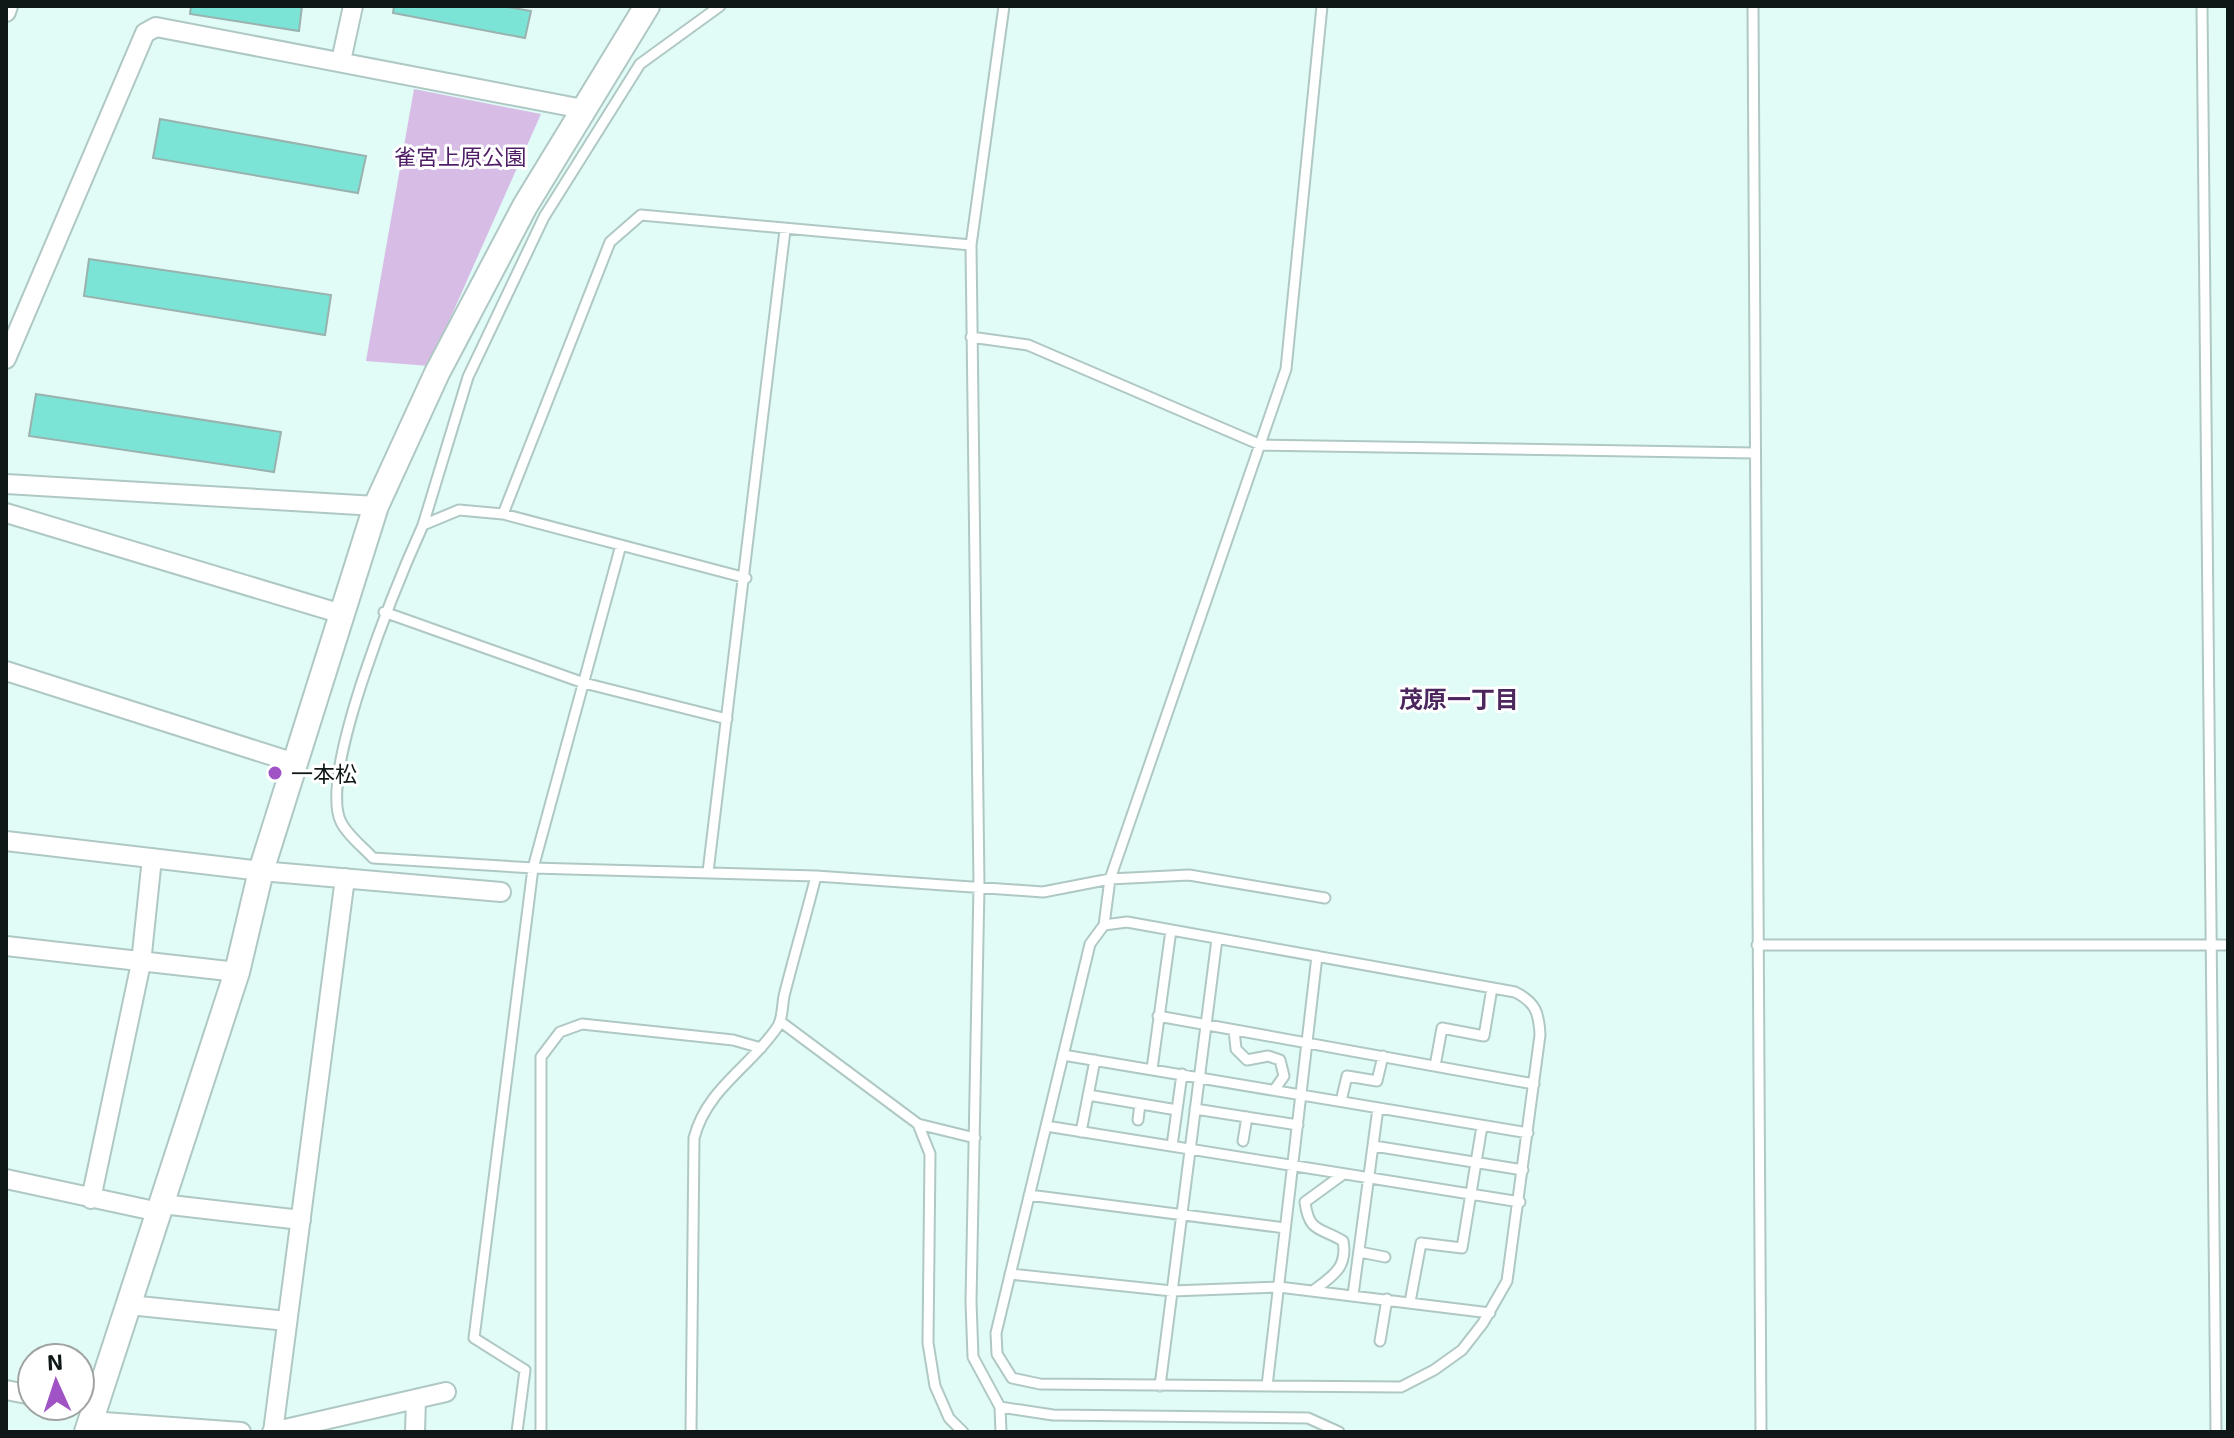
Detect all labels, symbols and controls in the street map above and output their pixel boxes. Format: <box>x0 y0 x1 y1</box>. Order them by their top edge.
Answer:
park label: 雀宮上原公園 <box>394 143 526 169</box>
district label: 茂原一丁目 <box>1399 684 1519 713</box>
place label: 一本松 <box>291 760 357 786</box>
marker: 一本松 <box>266 764 284 782</box>
north arrow <box>16 1342 96 1422</box>
text: N <box>46 1348 64 1374</box>

